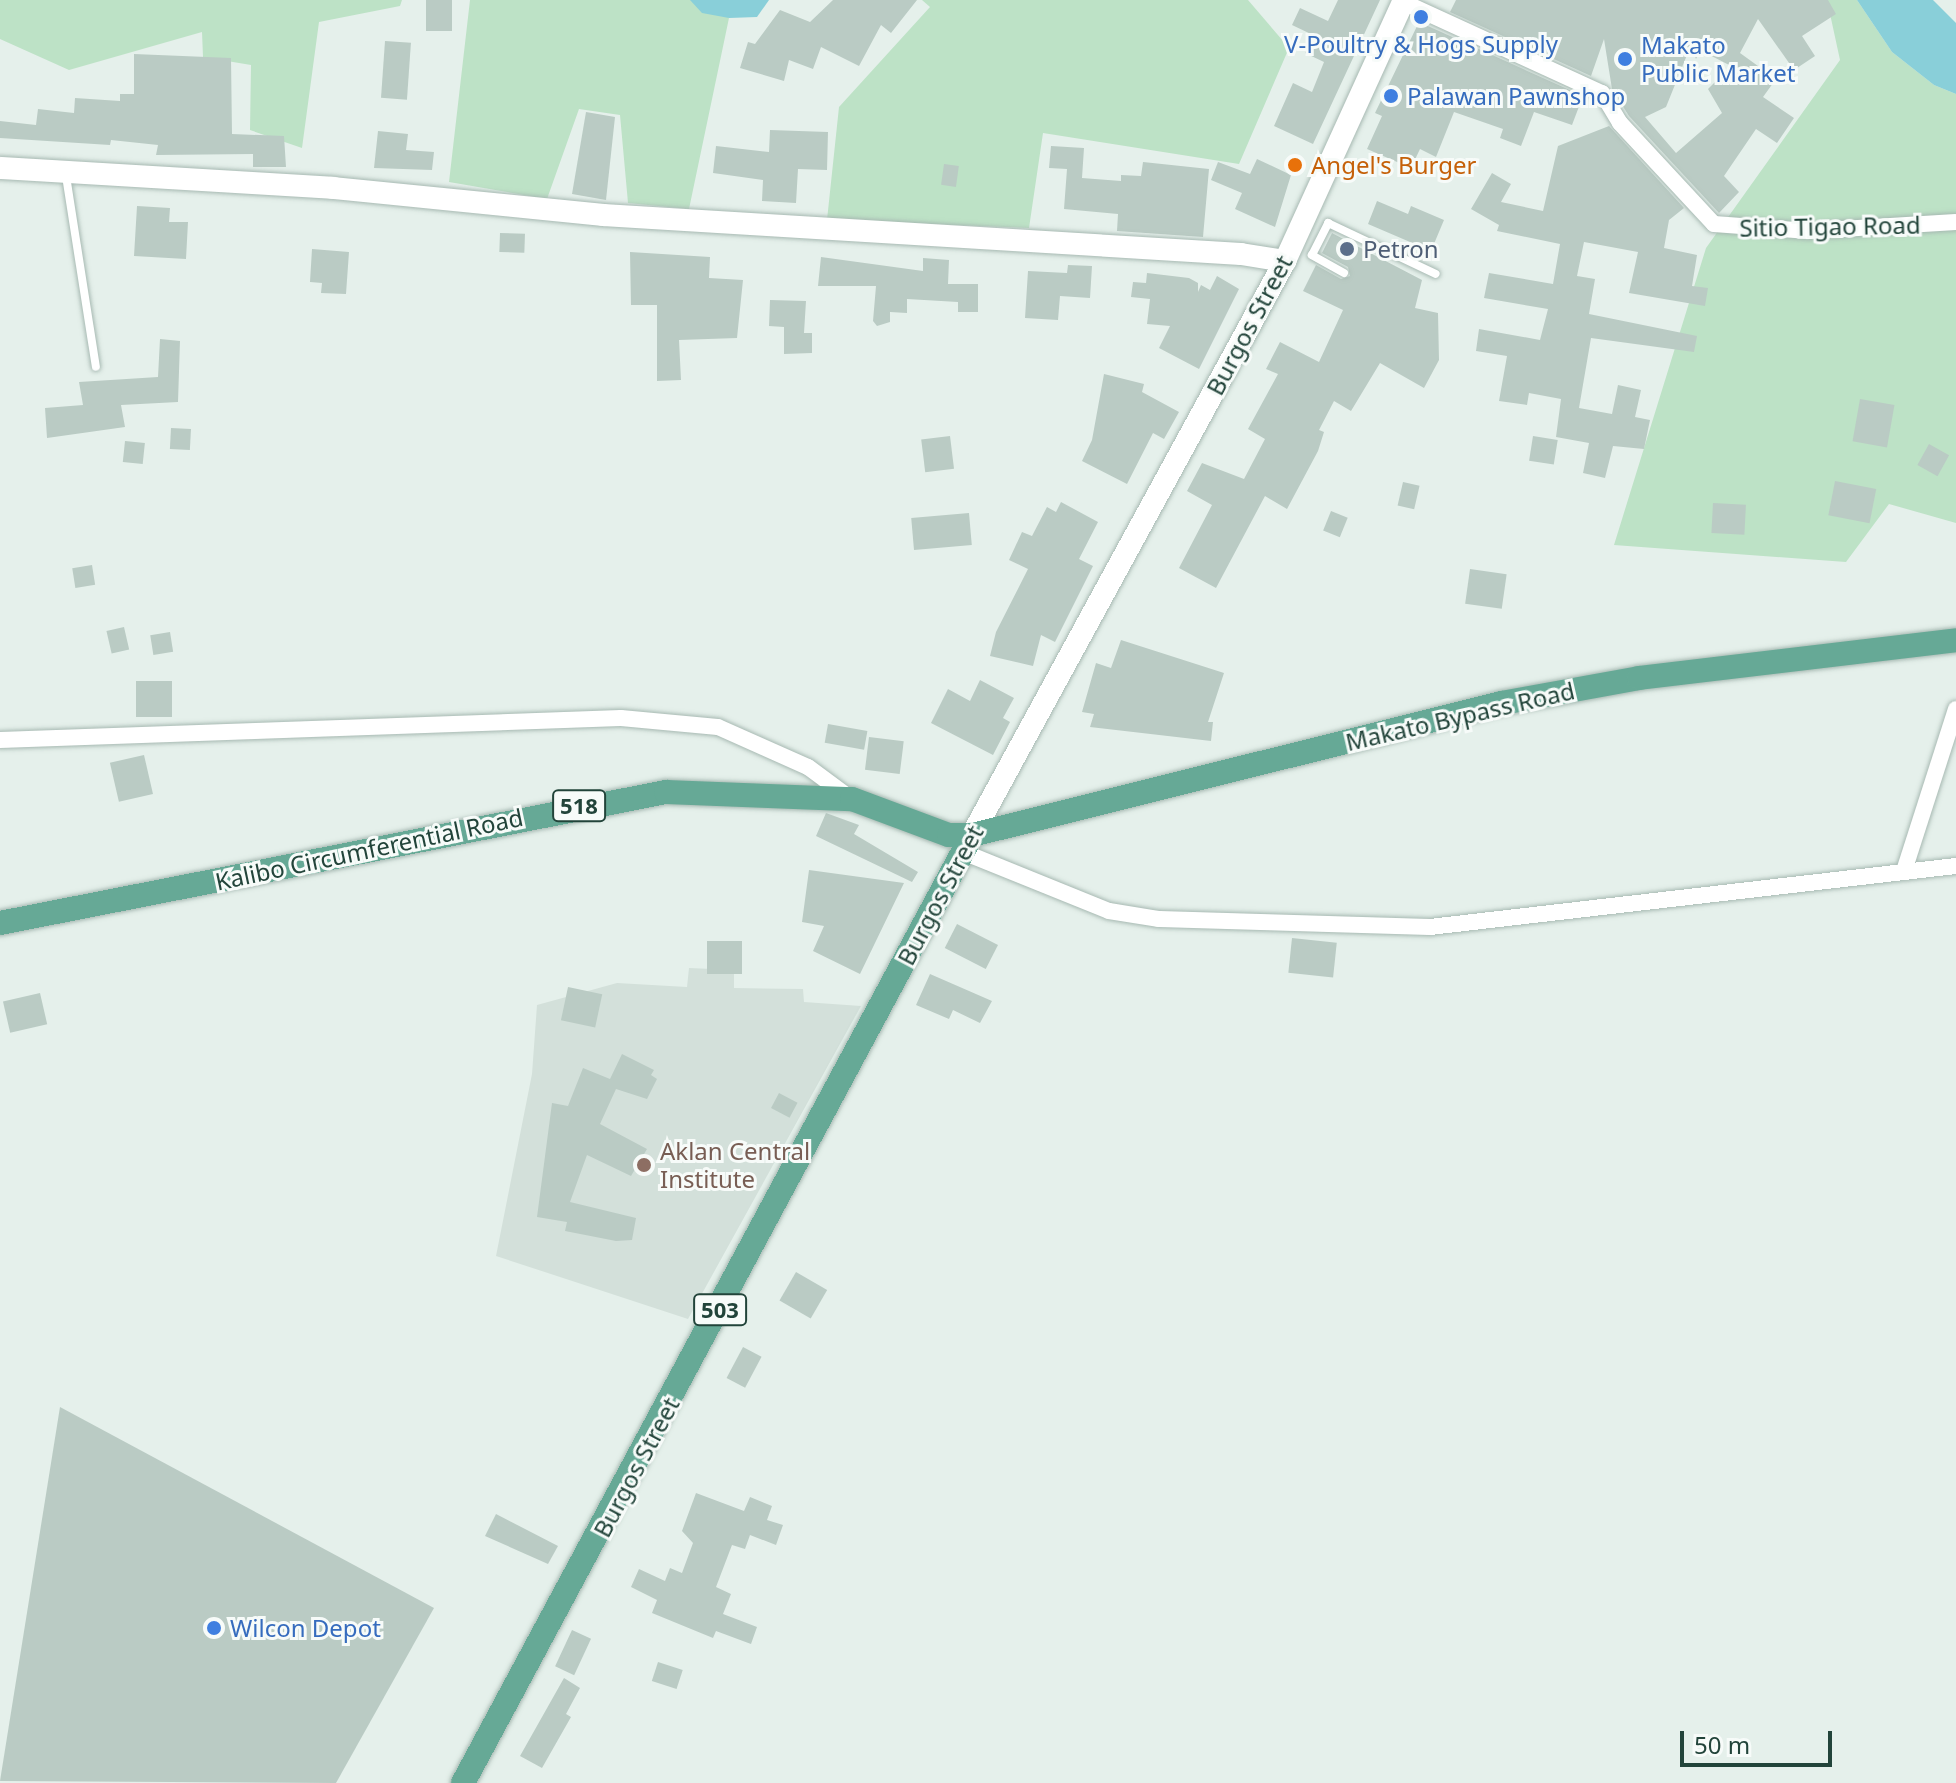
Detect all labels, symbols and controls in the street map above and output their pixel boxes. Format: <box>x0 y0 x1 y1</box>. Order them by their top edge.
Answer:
marker: V-Poultry & Hogs Supply <box>1412 8 1430 26</box>
place label: V-Poultry & Hogs Supply <box>1284 30 1558 58</box>
place label: Makato Public Market <box>1641 31 1795 87</box>
marker: Makato Public Market <box>1616 50 1634 68</box>
place label: Palawan Pawnshop <box>1407 82 1625 110</box>
marker: Palawan Pawnshop <box>1382 87 1400 105</box>
place label: Angel's Burger <box>1311 151 1476 179</box>
marker: Angel's Burger <box>1286 156 1304 174</box>
street label: Sitio Tigao Road <box>1739 210 1921 242</box>
place label: Petron <box>1363 235 1439 263</box>
marker: Petron <box>1338 240 1356 258</box>
street label: Burgos Street <box>1200 250 1298 400</box>
street label: Makato Bypass Road <box>1343 676 1577 756</box>
road number: 518 <box>551 788 607 824</box>
street label: Kalibo Circumferential Road <box>213 802 525 896</box>
street label: Burgos Street <box>891 820 989 970</box>
place label: Aklan Central Institute <box>660 1137 810 1193</box>
marker: Aklan Central Institute <box>635 1156 653 1174</box>
road number: 503 <box>692 1292 748 1328</box>
street label: Burgos Street <box>587 1392 685 1542</box>
place label: Wilcon Depot <box>230 1614 381 1642</box>
marker: Wilcon Depot <box>205 1619 223 1637</box>
scale bar <box>1684 1715 1836 1765</box>
text: 50 m <box>1694 1728 1750 1761</box>

